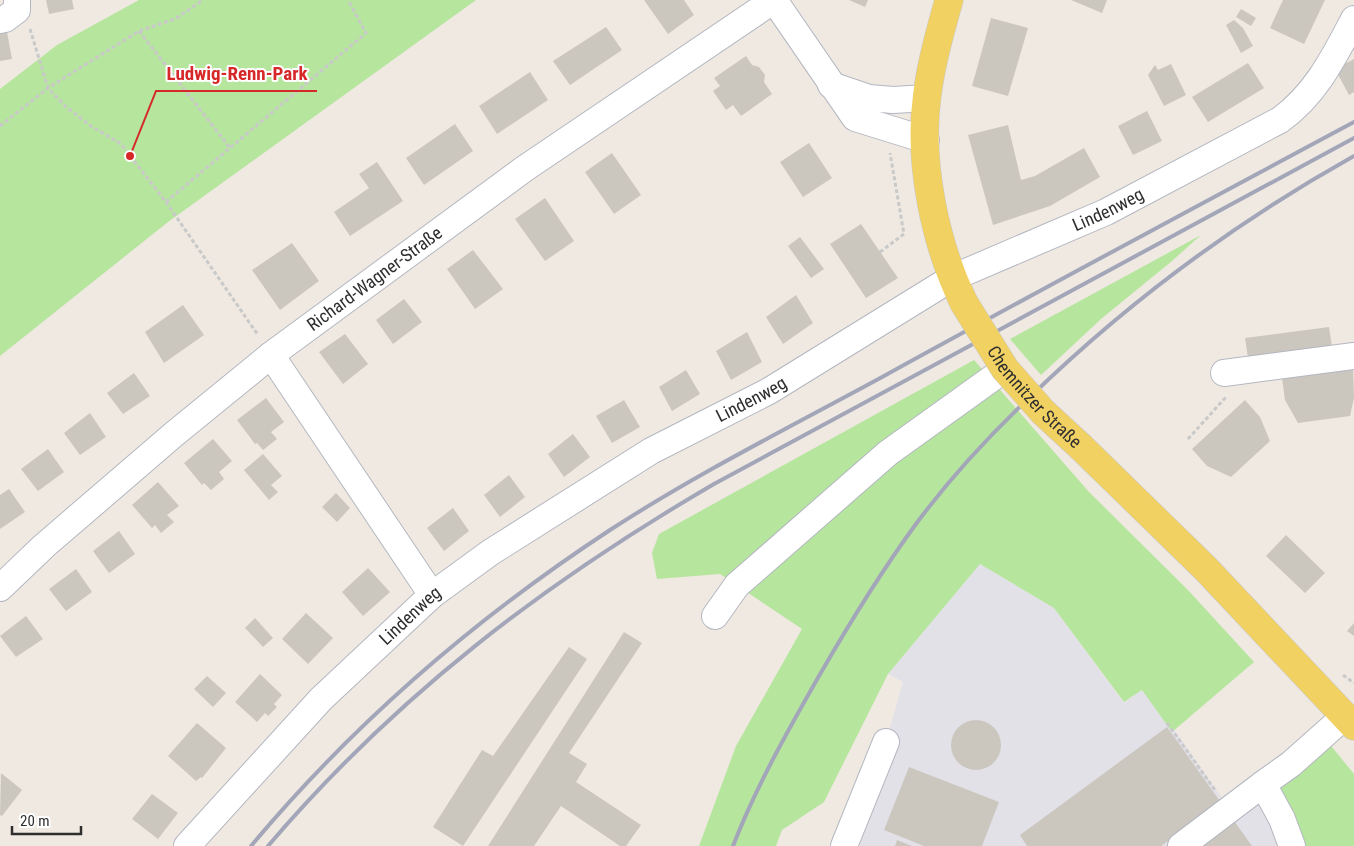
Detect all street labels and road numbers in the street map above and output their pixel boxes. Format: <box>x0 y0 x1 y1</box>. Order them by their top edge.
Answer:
street label: Lindenweg <box>1069 183 1147 235</box>
street label: Richard-Wagner-Straße <box>303 222 446 335</box>
street label: Chemnitzer Straße <box>983 342 1086 452</box>
street label: Lindenweg <box>712 372 790 426</box>
street label: Lindenweg <box>375 581 445 649</box>

